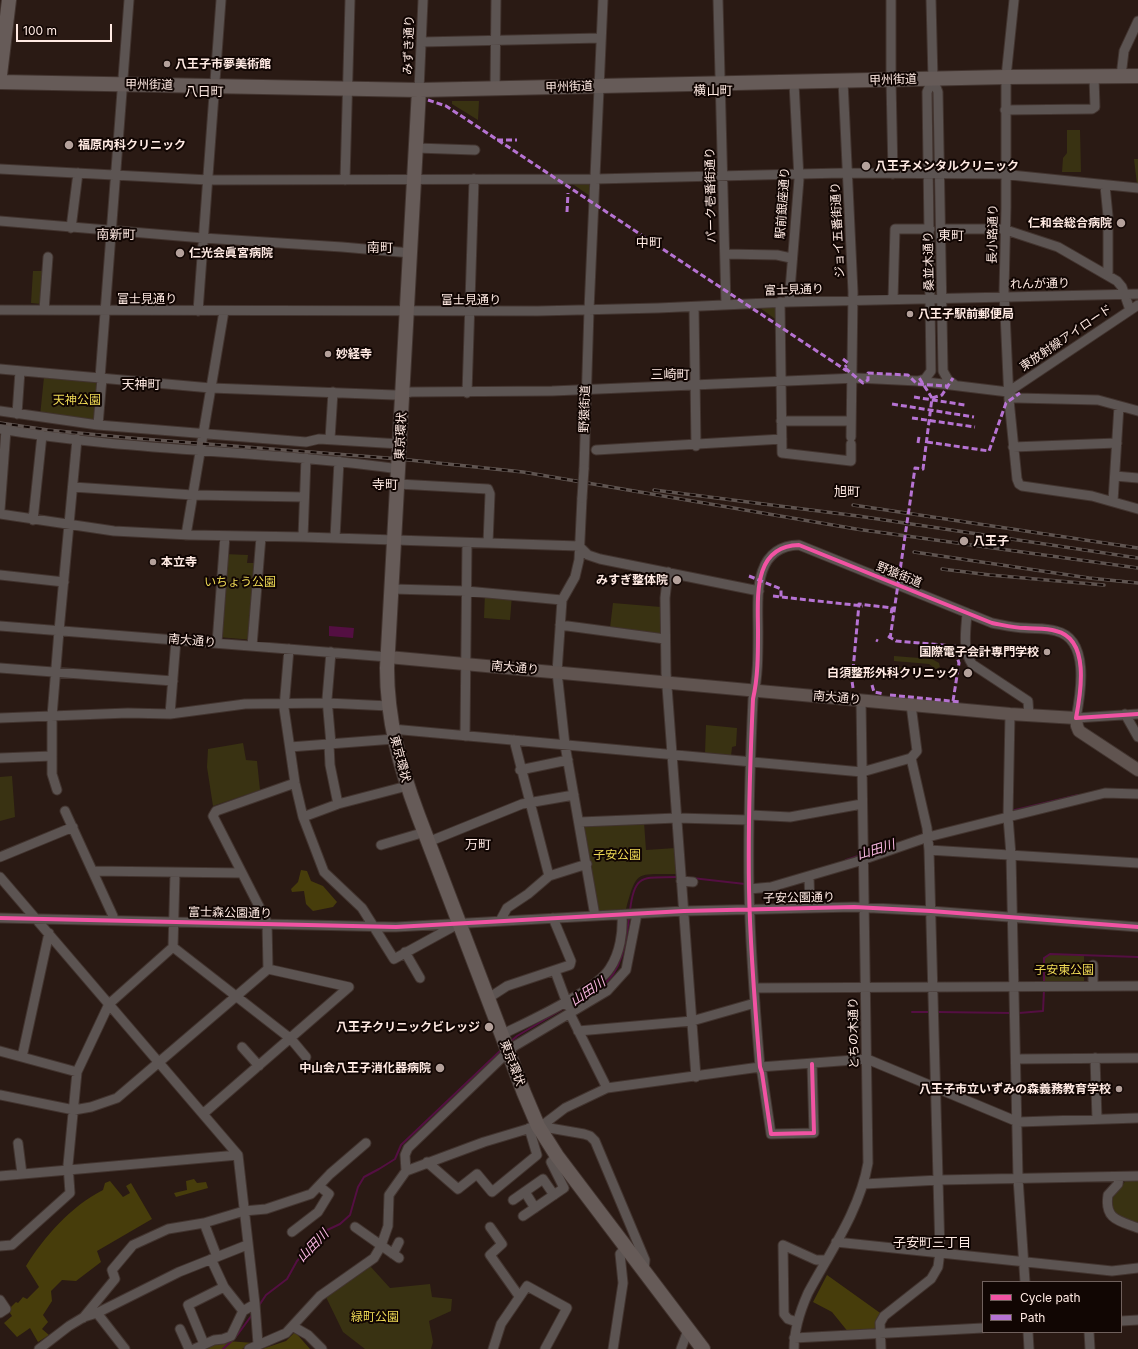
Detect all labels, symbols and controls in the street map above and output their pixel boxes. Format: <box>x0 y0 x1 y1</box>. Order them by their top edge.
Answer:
street label: みずき通り <box>401 15 417 75</box>
scale bar <box>18 16 114 42</box>
text: 100 m <box>23 23 57 38</box>
place label: 八王子市夢美術館 <box>175 57 271 71</box>
marker: 八王子市夢美術館 <box>162 59 172 69</box>
street label: 甲州街道 <box>869 72 917 88</box>
street label: 甲州街道 <box>125 77 173 93</box>
street label: 甲州街道 <box>545 79 593 95</box>
district label: 横山町 <box>694 83 732 99</box>
district label: 八日町 <box>185 84 223 100</box>
place label: 福原内科クリニック <box>78 138 186 152</box>
marker: 福原内科クリニック <box>63 139 75 151</box>
street label: パーク壱番街通り <box>703 147 719 243</box>
place label: 八王子メンタルクリニック <box>875 159 1019 173</box>
marker: 八王子メンタルクリニック <box>860 160 872 172</box>
street label: 駅前銀座通り <box>773 167 793 239</box>
street label: ジョイ五番街通り <box>828 182 848 278</box>
street label: 長小路通り <box>985 204 1001 264</box>
place label: 仁和会総合病院 <box>1028 216 1112 230</box>
marker: 仁和会総合病院 <box>1115 217 1127 229</box>
district label: 南新町 <box>97 227 135 243</box>
district label: 東町 <box>938 228 964 244</box>
street label: 桑並木通り <box>921 231 937 291</box>
district label: 中町 <box>636 235 662 251</box>
district label: 南町 <box>367 240 393 256</box>
place label: 仁光会眞宮病院 <box>189 246 273 260</box>
marker: 仁光会眞宮病院 <box>174 247 186 259</box>
street label: れんが通り <box>1010 276 1070 292</box>
street label: 富士見通り <box>764 282 824 298</box>
street label: 富士見通り <box>117 292 177 306</box>
street label: 富士見通り <box>441 293 501 307</box>
street label: 東放射線アイロード <box>1017 302 1115 374</box>
place label: 八王子駅前郵便局 <box>918 307 1014 321</box>
marker: 八王子駅前郵便局 <box>905 309 915 319</box>
place label: 妙経寺 <box>336 347 372 361</box>
marker: 妙経寺 <box>323 349 333 359</box>
district label: 三崎町 <box>651 367 689 383</box>
district label: 天神町 <box>122 377 160 393</box>
street label: 野猿街道 <box>577 385 593 433</box>
park label: 天神公園 <box>53 393 101 407</box>
street label: 東京環状 <box>393 412 409 460</box>
district label: 寺町 <box>372 477 398 493</box>
district label: 旭町 <box>834 484 860 500</box>
place label: 八王子 <box>973 534 1009 548</box>
marker: 八王子 <box>958 535 970 547</box>
place label: 本立寺 <box>161 555 197 569</box>
marker: 本立寺 <box>148 557 158 567</box>
street label: 野猿街道 <box>874 559 924 591</box>
place label: みすぎ整体院 <box>596 573 668 587</box>
marker: みすぎ整体院 <box>671 574 683 586</box>
park label: いちょう公園 <box>204 575 276 589</box>
street label: 南大通り <box>167 632 217 650</box>
place label: 国際電子会計専門学校 <box>919 645 1039 659</box>
marker: 国際電子会計専門学校 <box>1042 647 1052 657</box>
street label: 南大通り <box>490 659 540 677</box>
place label: 白須整形外科クリニック <box>827 666 959 680</box>
marker: 白須整形外科クリニック <box>962 667 974 679</box>
street label: 南大通り <box>812 689 862 707</box>
street label: 東京環状 <box>387 734 413 784</box>
district label: 万町 <box>465 837 491 853</box>
water label: 山田川 <box>855 837 897 863</box>
park label: 子安公園 <box>593 848 641 862</box>
street label: 子安公園通り <box>763 890 835 906</box>
street label: 富士森公園通り <box>188 905 272 921</box>
park label: 子安東公園 <box>1034 963 1094 977</box>
water label: 山田川 <box>567 975 609 1009</box>
street label: とちの木通り <box>846 997 862 1069</box>
place label: 八王子クリニックビレッジ <box>336 1020 480 1034</box>
marker: 八王子クリニックビレッジ <box>483 1021 495 1033</box>
street label: 東京環状 <box>497 1038 527 1088</box>
place label: 中山会八王子消化器病院 <box>299 1061 431 1075</box>
marker: 中山会八王子消化器病院 <box>434 1062 446 1074</box>
place label: 八王子市立いずみの森義務教育学校 <box>919 1082 1111 1096</box>
marker: 八王子市立いずみの森義務教育学校 <box>1114 1084 1124 1094</box>
water label: 山田川 <box>294 1227 332 1265</box>
district label: 子安町三丁目 <box>893 1235 971 1251</box>
legend <box>982 1281 1122 1333</box>
text: Cycle path <box>1020 1290 1081 1305</box>
park label: 緑町公園 <box>351 1310 399 1324</box>
text: Path <box>1020 1310 1045 1325</box>

